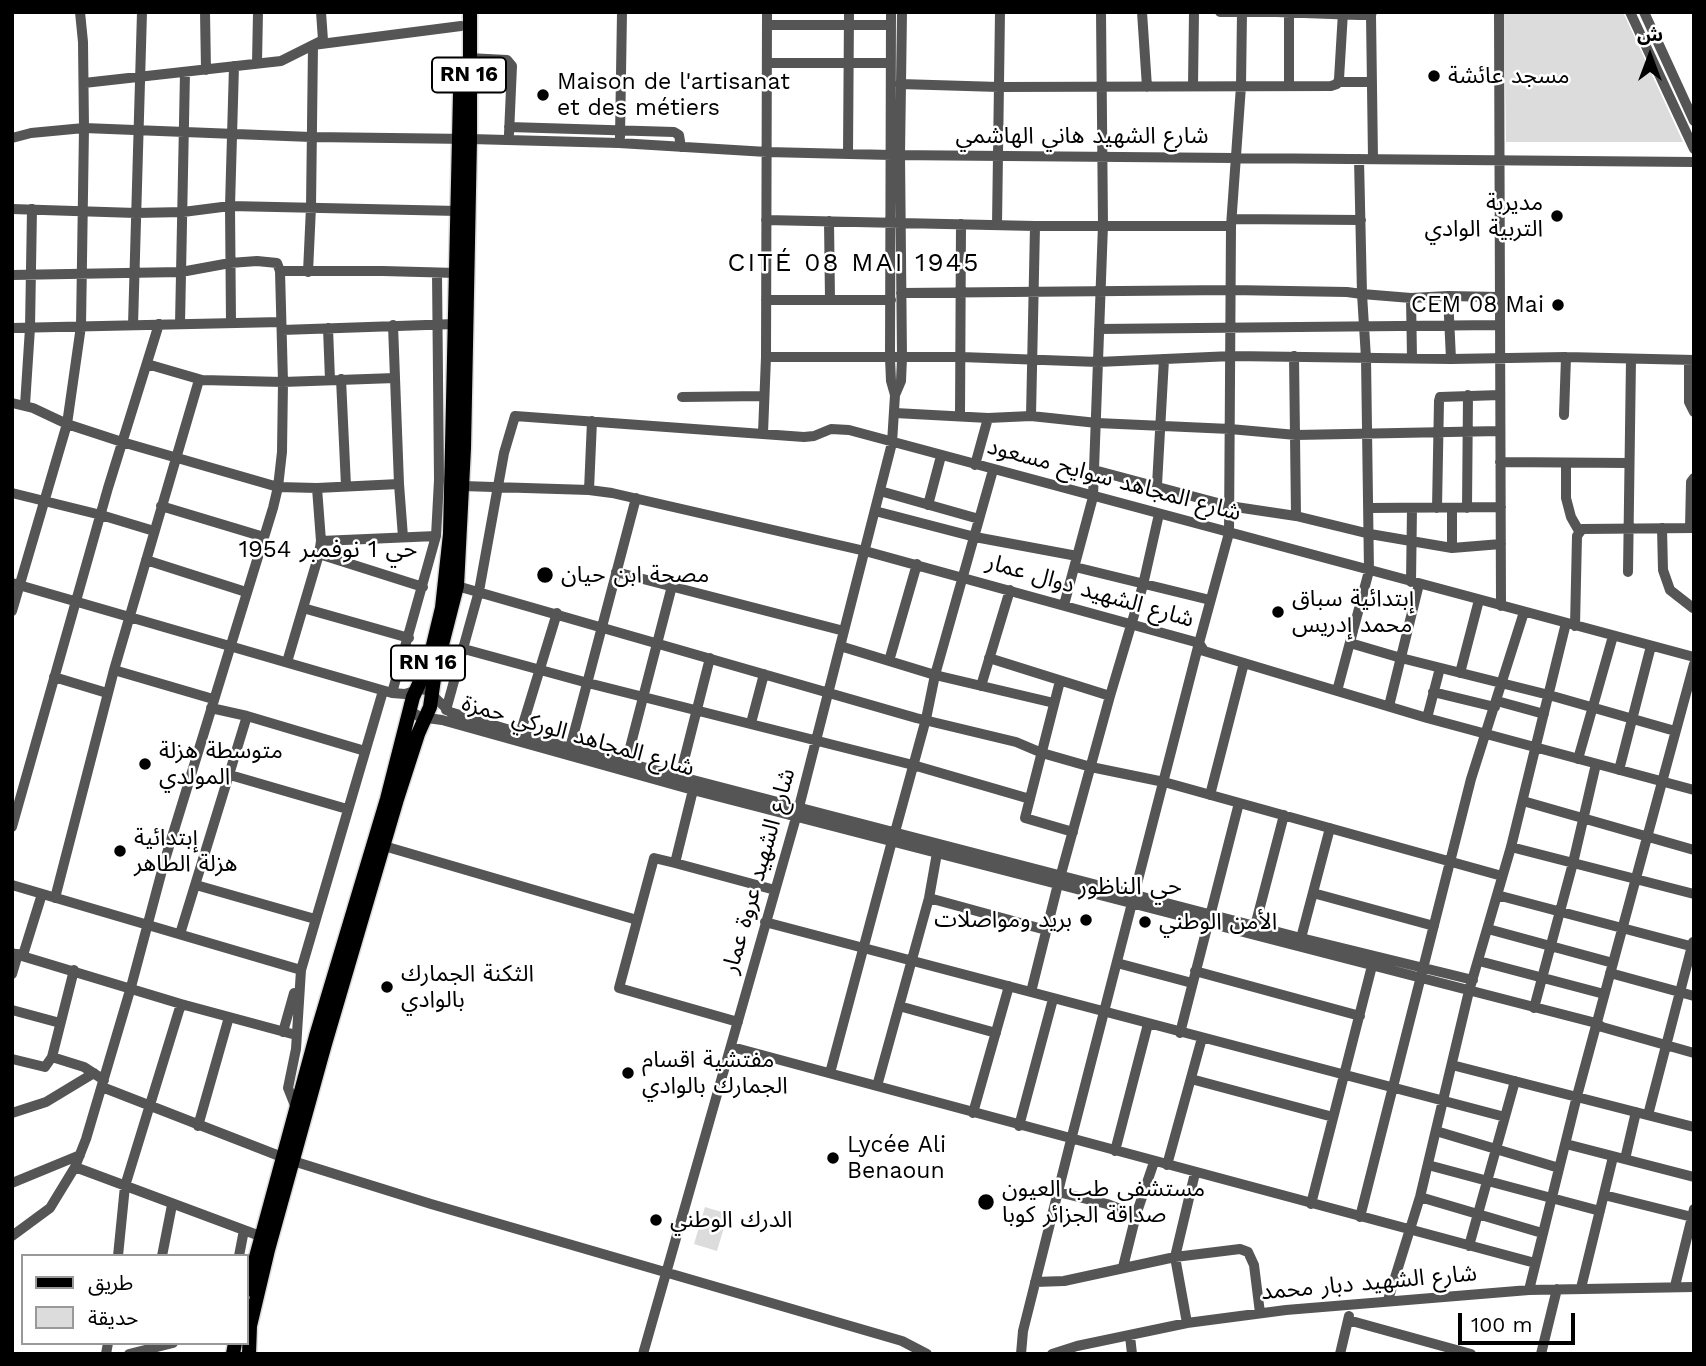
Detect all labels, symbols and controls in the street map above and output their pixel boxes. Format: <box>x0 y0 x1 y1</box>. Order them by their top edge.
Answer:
north arrow <box>1615 21 1685 91</box>
text: ش <box>1637 23 1663 46</box>
road number: RN 16 <box>432 57 506 92</box>
place label: مسجد عائشة <box>1448 62 1570 90</box>
place label: Maison de l'artisanat et des métiers <box>557 68 790 122</box>
marker: مسجد عائشة <box>1426 68 1442 84</box>
marker: Maison de l'artisanat et des métiers <box>535 87 551 103</box>
street label: شارع الشهيد هاني الهاشمي <box>956 122 1208 150</box>
place label: مديربة التربية الوادي <box>1425 189 1543 243</box>
marker: مديربة التربية الوادي <box>1549 208 1565 224</box>
district label: CITÉ 08 MAI 1945 <box>730 247 978 279</box>
place label: CEM 08 Mai <box>1411 291 1544 319</box>
marker: CEM 08 Mai <box>1550 297 1566 313</box>
street label: شارع المجاهد سوايح مسعود <box>984 433 1244 527</box>
district label: حي 1 نوفمبر 1954 <box>239 536 417 564</box>
street label: شارع الشهيد دوال عمار <box>983 548 1197 634</box>
place label: مصحة ابن حيان <box>561 561 709 589</box>
marker: مصحة ابن حيان <box>535 565 555 585</box>
place label: إبتدائية سباق محمد إدريس <box>1292 585 1414 639</box>
marker: إبتدائية سباق محمد إدريس <box>1270 604 1286 620</box>
road number: RN 16 <box>391 646 465 680</box>
street label: شارع المجاهد الوركي حمزة <box>459 690 697 782</box>
place label: متوسطة هزلة المولدي <box>159 737 283 791</box>
marker: متوسطة هزلة المولدي <box>137 756 153 772</box>
street label: شارع الشهيد عروة عمار <box>717 765 801 977</box>
place label: إبتدائية هزلة الطاهر <box>134 824 238 878</box>
marker: إبتدائية هزلة الطاهر <box>112 843 128 859</box>
district label: حي الناظور <box>1078 873 1182 901</box>
place label: بريد ومواصلات <box>934 906 1072 934</box>
place label: الأمن الوطني <box>1159 908 1277 936</box>
marker: بريد ومواصلات <box>1078 912 1094 928</box>
marker: الأمن الوطني <box>1137 914 1153 930</box>
place label: الثكنة الجمارك بالوادي <box>401 960 534 1014</box>
marker: الثكنة الجمارك بالوادي <box>379 979 395 995</box>
place label: مفتشية اقسام الجمارك بالوادي <box>642 1046 788 1100</box>
marker: مفتشية اقسام الجمارك بالوادي <box>620 1065 636 1081</box>
place label: Lycée Ali Benaoun <box>847 1131 946 1185</box>
marker: Lycée Ali Benaoun <box>825 1150 841 1166</box>
place label: مستشفى طب العيون صداقة الجزائر كوبا <box>1002 1175 1205 1229</box>
marker: مستشفى طب العيون صداقة الجزائر كوبا <box>976 1192 996 1212</box>
place label: الدرك الوطني <box>670 1206 792 1234</box>
marker: الدرك الوطني <box>648 1212 664 1228</box>
legend <box>21 1254 248 1345</box>
street label: شارع الشهيد دبار محمد <box>1260 1260 1478 1306</box>
text: طريق <box>88 1270 133 1295</box>
scale bar <box>1461 1300 1578 1344</box>
text: حديقة <box>88 1305 138 1330</box>
text: 100 m <box>1471 1312 1533 1337</box>

